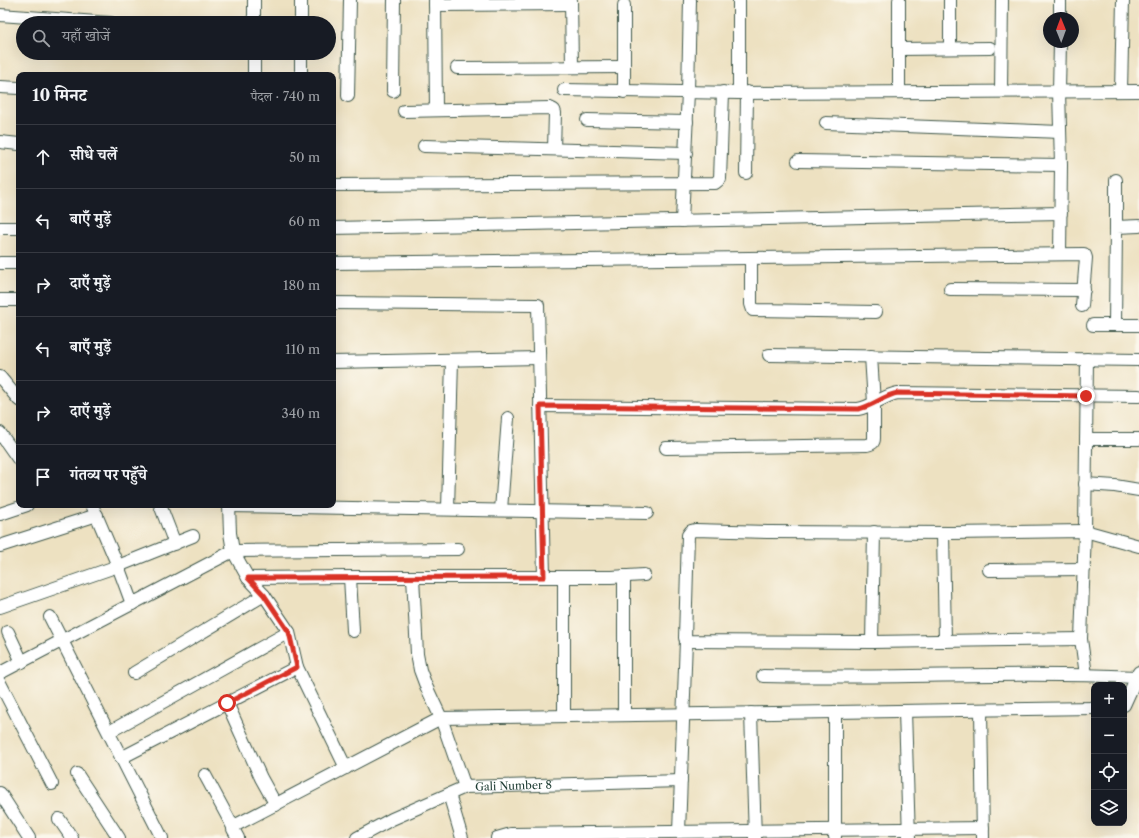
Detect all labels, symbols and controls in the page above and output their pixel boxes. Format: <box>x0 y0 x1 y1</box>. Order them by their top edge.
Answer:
north arrow <box>1043 12 1079 48</box>
search box <box>16 16 336 60</box>
text: यहाँ खोजें <box>62 26 110 45</box>
icon: search <box>30 27 52 49</box>
text: 10 मिनट <box>32 85 87 105</box>
text: पैदल · 740 m <box>251 88 320 104</box>
text: सीधे चलें <box>70 145 117 164</box>
icon: ahead <box>32 146 54 168</box>
text: 50 m <box>289 149 320 165</box>
text: बाएँ मुड़ें <box>70 209 111 228</box>
icon: left <box>32 210 54 232</box>
text: 60 m <box>289 213 320 229</box>
text: दाएँ मुड़ें <box>70 273 110 292</box>
icon: right <box>32 274 54 296</box>
text: 180 m <box>283 277 320 293</box>
text: बाएँ मुड़ें <box>70 337 111 356</box>
icon: left <box>32 338 54 360</box>
text: 110 m <box>285 341 320 357</box>
route end <box>1077 387 1095 405</box>
text: दाएँ मुड़ें <box>70 401 110 420</box>
icon: right <box>32 402 54 424</box>
text: 340 m <box>282 405 320 421</box>
text: गंतव्य पर पहुँचे <box>70 465 147 484</box>
icon: arrive <box>32 466 54 488</box>
map controls <box>1091 682 1127 826</box>
button: + <box>1091 682 1127 718</box>
route start <box>218 694 236 712</box>
button: − <box>1091 718 1127 754</box>
button: locate <box>1091 754 1127 790</box>
street label: Gali Number 8 <box>475 778 552 794</box>
button: layers <box>1091 790 1127 826</box>

